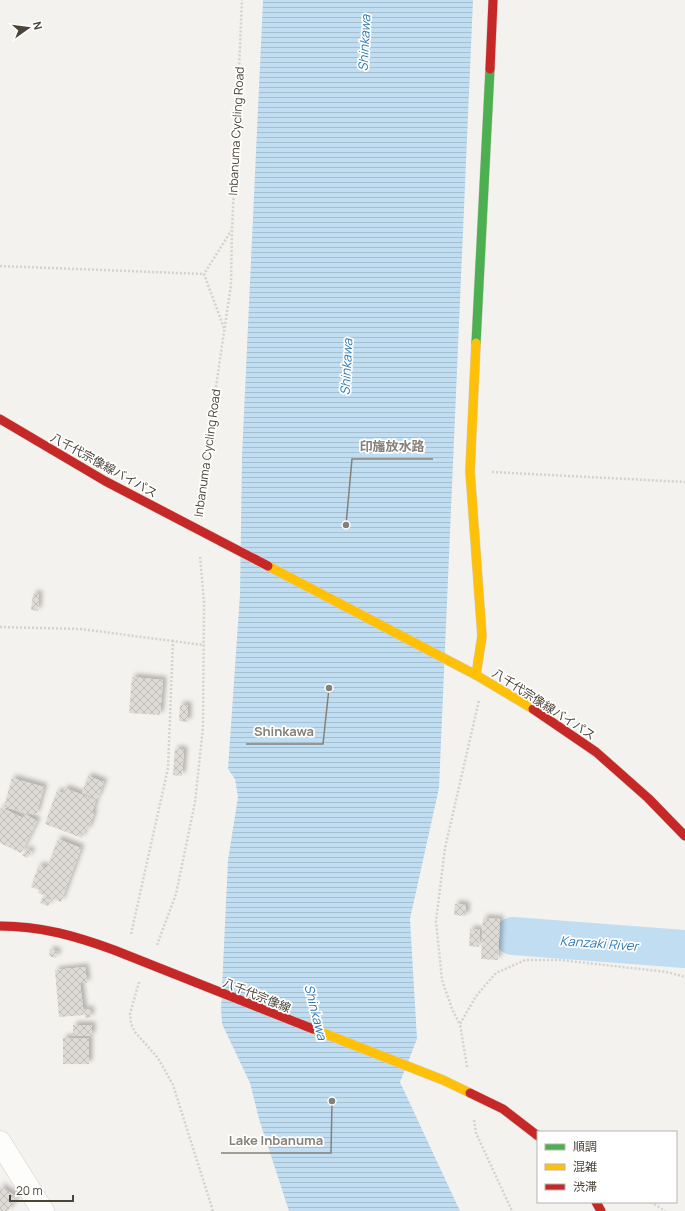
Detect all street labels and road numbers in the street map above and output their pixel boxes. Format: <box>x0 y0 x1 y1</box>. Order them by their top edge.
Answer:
street label: Inbanuma Cycling Road <box>224 66 248 196</box>
street label: Inbanuma Cycling Road <box>190 388 224 518</box>
street label: 八千代宗像線バイパス <box>48 429 160 501</box>
street label: 八千代宗像線バイパス <box>489 664 599 744</box>
street label: 八千代宗像線 <box>220 974 294 1016</box>

